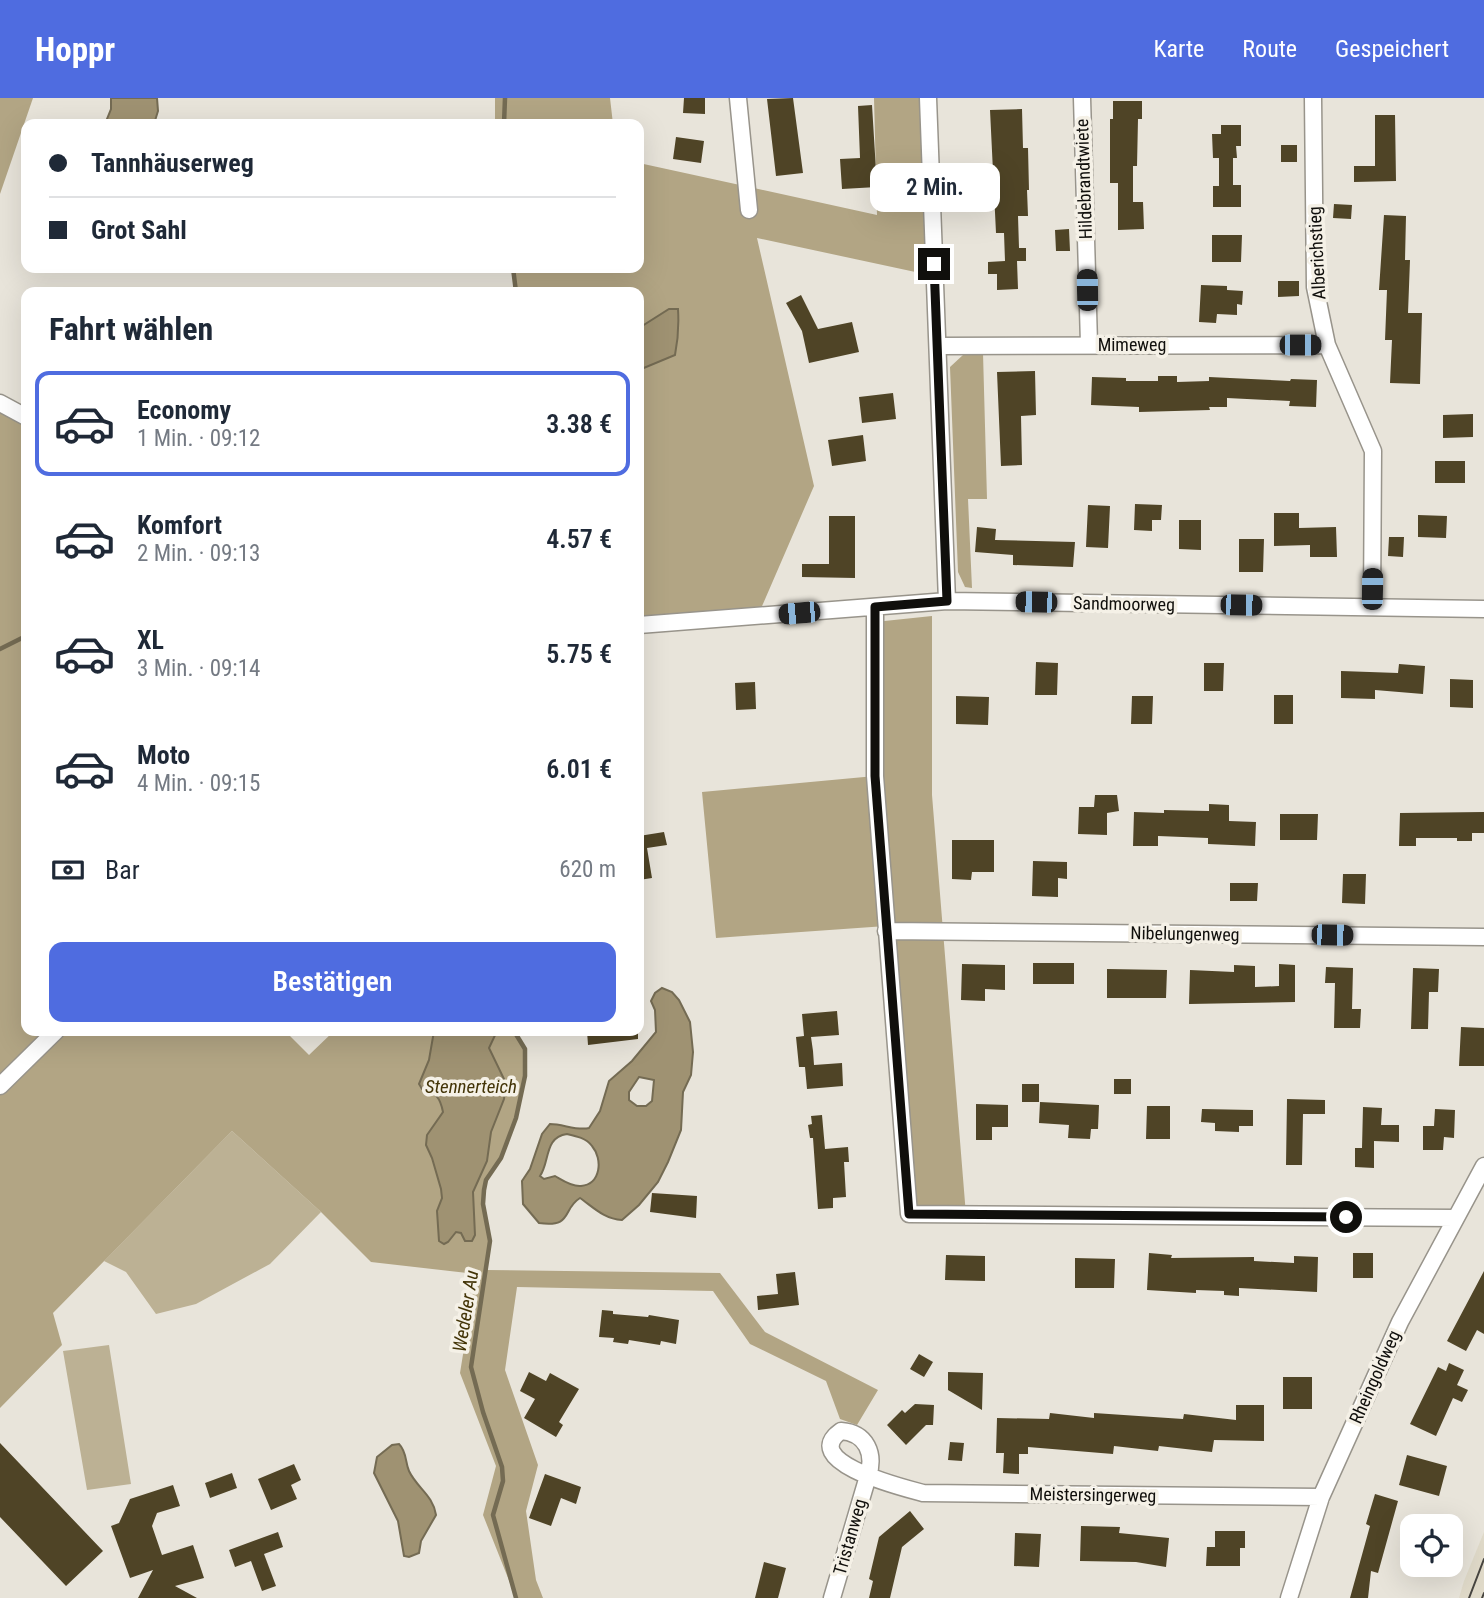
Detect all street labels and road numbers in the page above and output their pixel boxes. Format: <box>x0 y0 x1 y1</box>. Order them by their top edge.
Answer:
street label: Hildebrandtwiete <box>1071 118 1096 240</box>
street label: Alberichstieg <box>1304 206 1329 300</box>
street label: Mimeweg <box>1098 334 1166 355</box>
street label: Sandmoorweg <box>1073 592 1175 615</box>
street label: Nibelungenweg <box>1130 922 1240 945</box>
street label: Rheingoldweg <box>1345 1327 1404 1427</box>
street label: Meistersingerweg <box>1030 1483 1157 1506</box>
street label: Tristanweg <box>829 1496 870 1577</box>

